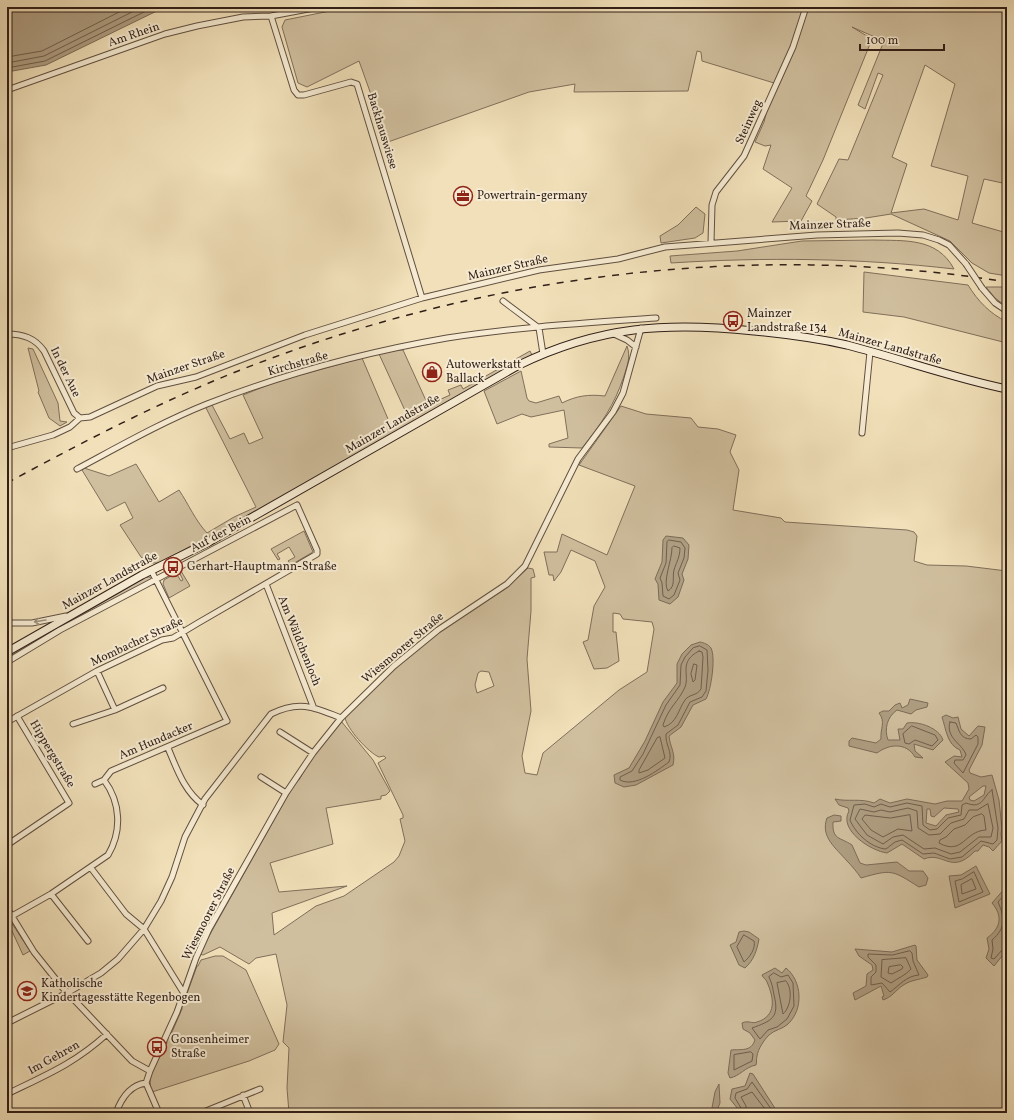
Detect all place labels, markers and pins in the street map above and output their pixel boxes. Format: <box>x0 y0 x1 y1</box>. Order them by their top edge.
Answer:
office icon: Powertrain-germany <box>452 185 474 207</box>
place label: Powertrain-germany <box>477 188 588 204</box>
place label: Mainzer Landstraße 134 <box>747 306 827 336</box>
bus stop icon: Mainzer Landstraße 134 <box>722 310 744 332</box>
place label: Autowerkstatt Ballack <box>446 357 521 387</box>
shop icon: Autowerkstatt Ballack <box>421 361 443 383</box>
bus stop icon: Gerhart-Hauptmann-Straße <box>162 556 184 578</box>
place label: Gerhart-Hauptmann-Straße <box>187 559 337 575</box>
place label: Katholische Kindertagesstätte Regenbogen <box>41 976 201 1006</box>
school or university icon: Katholische Kindertagesstätte Regenbogen <box>16 980 38 1002</box>
place label: Gonsenheimer Straße <box>171 1032 249 1062</box>
bus stop icon: Gonsenheimer Straße <box>146 1036 168 1058</box>

